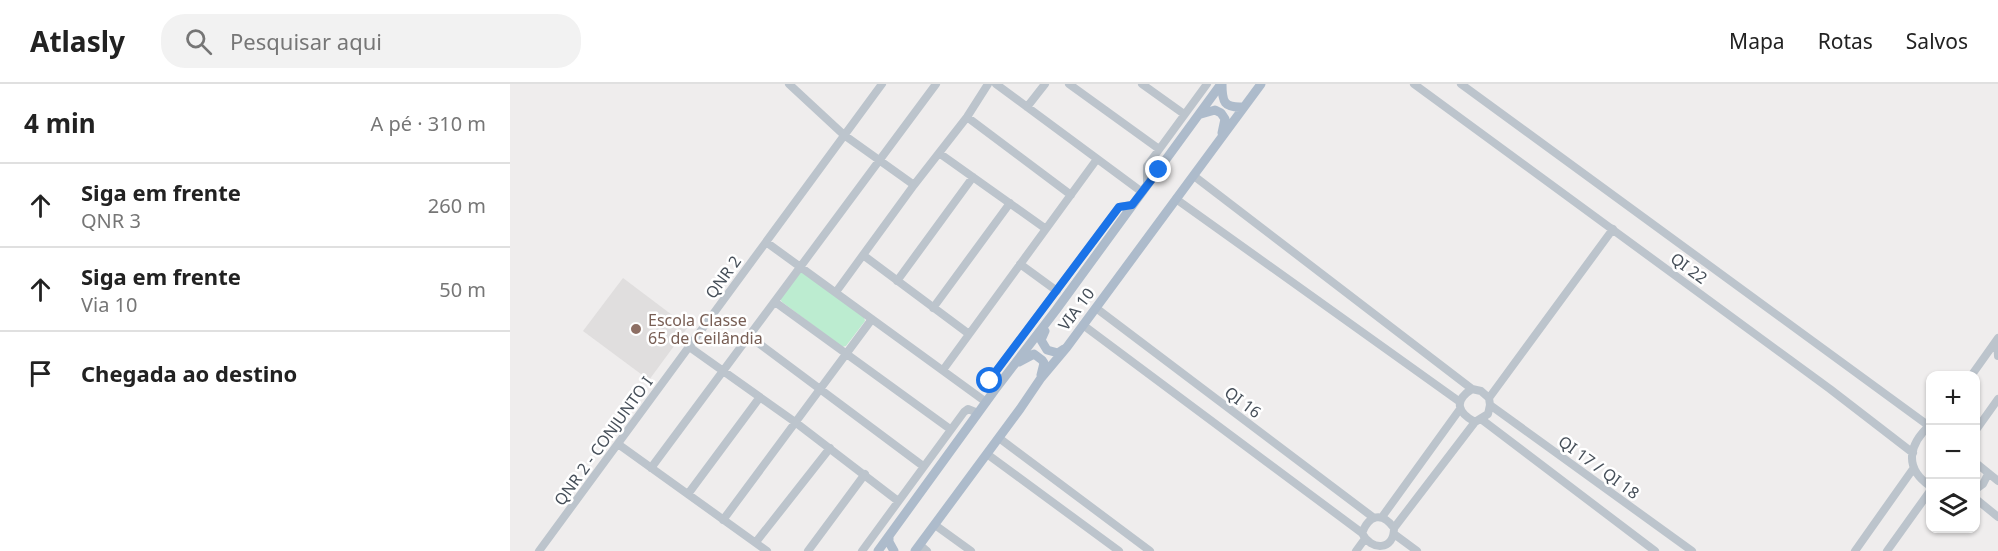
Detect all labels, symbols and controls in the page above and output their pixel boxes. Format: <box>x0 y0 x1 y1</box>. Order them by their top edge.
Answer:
search box <box>161 14 581 68</box>
text: Atlasly <box>30 22 125 60</box>
icon: search <box>182 25 215 58</box>
text: Pesquisar aqui <box>230 26 382 56</box>
text: Mapa <box>1729 27 1785 55</box>
text: Rotas <box>1818 27 1873 55</box>
text: Salvos <box>1906 27 1968 55</box>
text: 4 min <box>24 105 96 141</box>
text: A pé · 310 m <box>370 110 486 137</box>
route end <box>1145 156 1171 182</box>
text: Siga em frente <box>81 177 241 207</box>
icon: ahead <box>24 189 57 222</box>
text: 260 m <box>428 192 486 219</box>
text: QNR 3 <box>81 207 141 234</box>
street label: QI 22 <box>1666 247 1712 289</box>
street label: QNR 2 <box>700 251 746 303</box>
text: Siga em frente <box>81 261 241 291</box>
icon: ahead <box>24 273 57 306</box>
text: 50 m <box>439 276 486 303</box>
street label: VIA 10 <box>1053 283 1099 335</box>
text: Via 10 <box>81 291 137 318</box>
place label: Escola Classe 65 de Ceilândia <box>648 309 763 349</box>
marker: Escola Classe 65 de Ceilândia <box>629 322 643 336</box>
icon: arrive <box>24 357 57 390</box>
text: Chegada ao destino <box>81 358 297 388</box>
route start <box>976 367 1002 393</box>
map controls <box>1926 371 1980 533</box>
button: + <box>1926 371 1980 425</box>
street label: QNR 2 - CONJUNTO I <box>549 372 657 510</box>
street label: QI 16 <box>1220 381 1266 423</box>
button: − <box>1926 425 1980 479</box>
street label: QI 17 / QI 18 <box>1554 430 1644 504</box>
button: layers <box>1926 479 1980 533</box>

